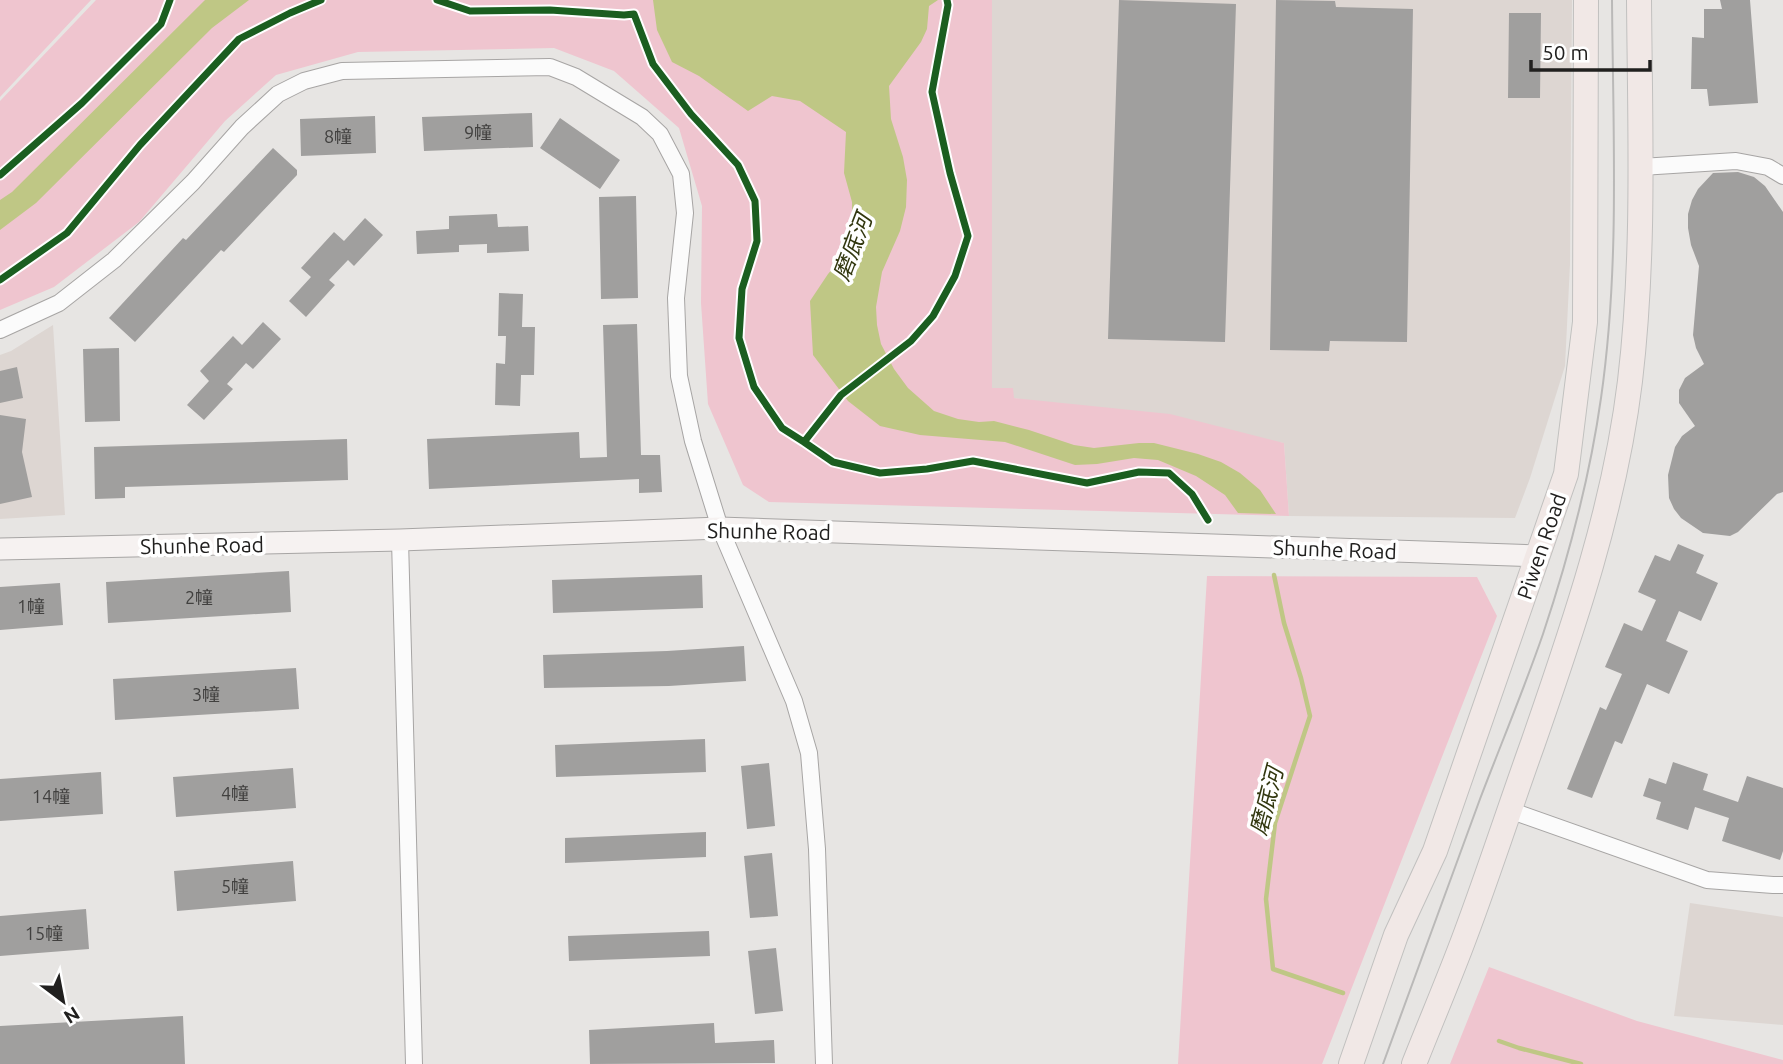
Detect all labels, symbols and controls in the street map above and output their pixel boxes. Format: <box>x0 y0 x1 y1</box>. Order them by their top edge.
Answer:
scale bar <box>1531 28 1650 72</box>
text: 50 m <box>1542 40 1589 64</box>
house number: 9幢 <box>464 122 492 142</box>
house number: 8幢 <box>324 126 352 146</box>
water label: 磨底河 <box>828 207 877 284</box>
street label: Piwen Road <box>1512 490 1570 602</box>
street label: Shunhe Road <box>707 518 831 544</box>
street label: Shunhe Road <box>140 532 264 558</box>
street label: Shunhe Road <box>1273 535 1397 563</box>
house number: 2幢 <box>185 587 213 607</box>
house number: 1幢 <box>17 596 45 616</box>
house number: 3幢 <box>192 684 220 704</box>
water label: 磨底河 <box>1245 761 1288 838</box>
house number: 4幢 <box>221 783 249 803</box>
house number: 14幢 <box>32 786 70 806</box>
house number: 5幢 <box>221 876 249 896</box>
house number: 15幢 <box>25 923 63 943</box>
north arrow <box>28 966 98 1036</box>
text: N <box>60 1002 84 1029</box>

